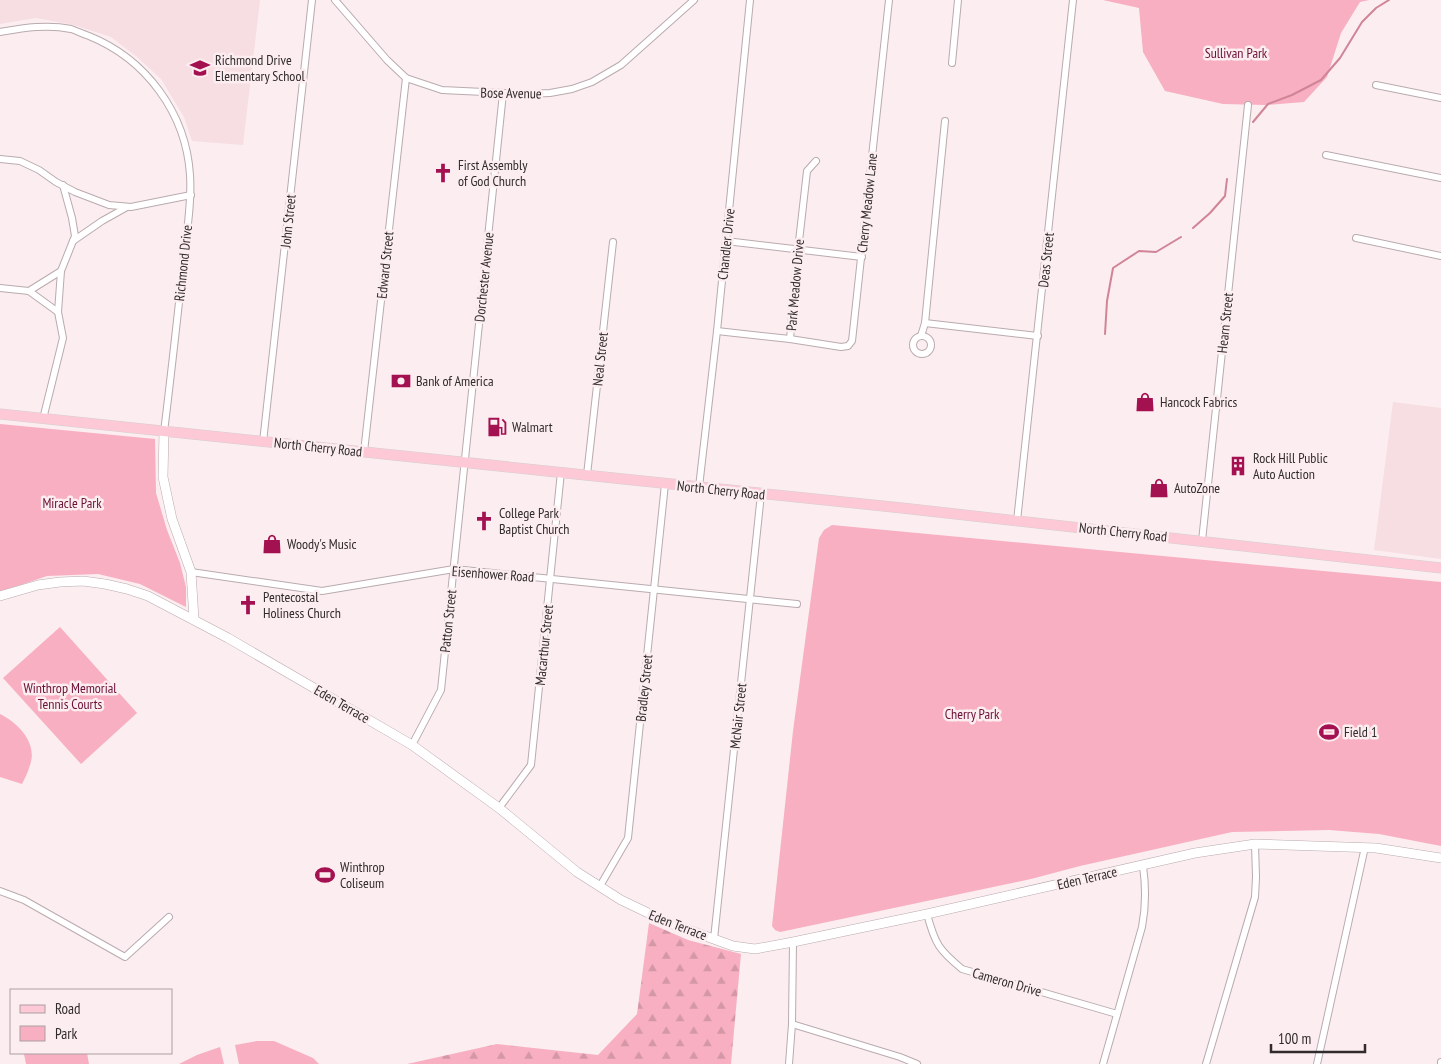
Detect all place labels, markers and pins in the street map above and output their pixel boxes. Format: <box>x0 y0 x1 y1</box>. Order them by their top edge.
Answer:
place label: Richmond Drive Elementary School <box>215 51 305 85</box>
school or university icon: Richmond Drive Elementary School <box>189 57 211 79</box>
place label: First Assembly of God Church <box>458 156 528 190</box>
church icon: First Assembly of God Church <box>432 162 454 184</box>
bank icon: Bank of America <box>390 370 412 392</box>
place label: Bank of America <box>416 372 493 390</box>
shop icon: Hancock Fabrics <box>1134 391 1156 413</box>
place label: Hancock Fabrics <box>1160 393 1237 411</box>
fuel station icon: Walmart <box>486 416 508 438</box>
place label: Walmart <box>512 418 553 436</box>
place label: Rock Hill Public Auto Auction <box>1253 449 1328 483</box>
building icon: Rock Hill Public Auto Auction <box>1227 455 1249 477</box>
shop icon: AutoZone <box>1148 477 1170 499</box>
place label: AutoZone <box>1174 479 1220 497</box>
place label: College Park Baptist Church <box>499 504 569 538</box>
church icon: College Park Baptist Church <box>473 510 495 532</box>
shop icon: Woody's Music <box>261 533 283 555</box>
place label: Woody's Music <box>287 535 357 553</box>
place label: Pentecostal Holiness Church <box>263 588 341 622</box>
church icon: Pentecostal Holiness Church <box>237 594 259 616</box>
sports icon: Field 1 <box>1318 721 1340 743</box>
place label: Field 1 <box>1344 723 1377 741</box>
place label: Winthrop Coliseum <box>340 858 385 892</box>
sports icon: Winthrop Coliseum <box>314 864 336 886</box>

